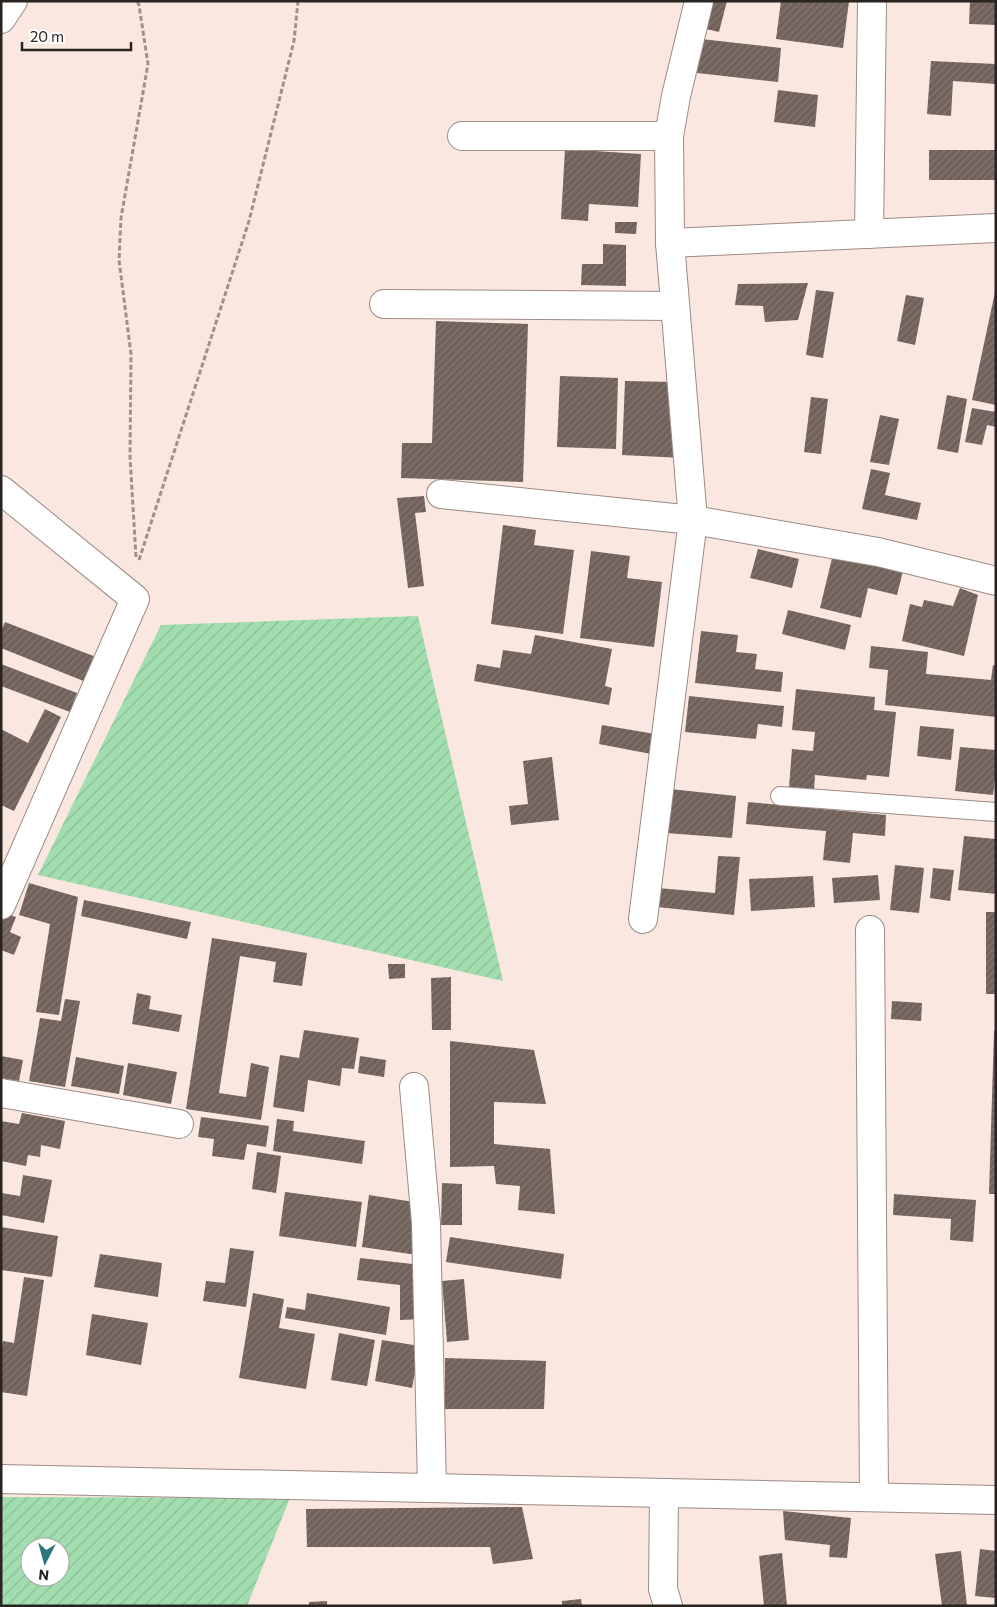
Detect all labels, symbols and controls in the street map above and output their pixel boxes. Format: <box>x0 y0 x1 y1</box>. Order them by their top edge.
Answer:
scale bar <box>22 20 131 52</box>
text: 20 m <box>30 27 64 45</box>
north arrow <box>20 1537 70 1587</box>
text: N <box>37 1566 50 1584</box>

